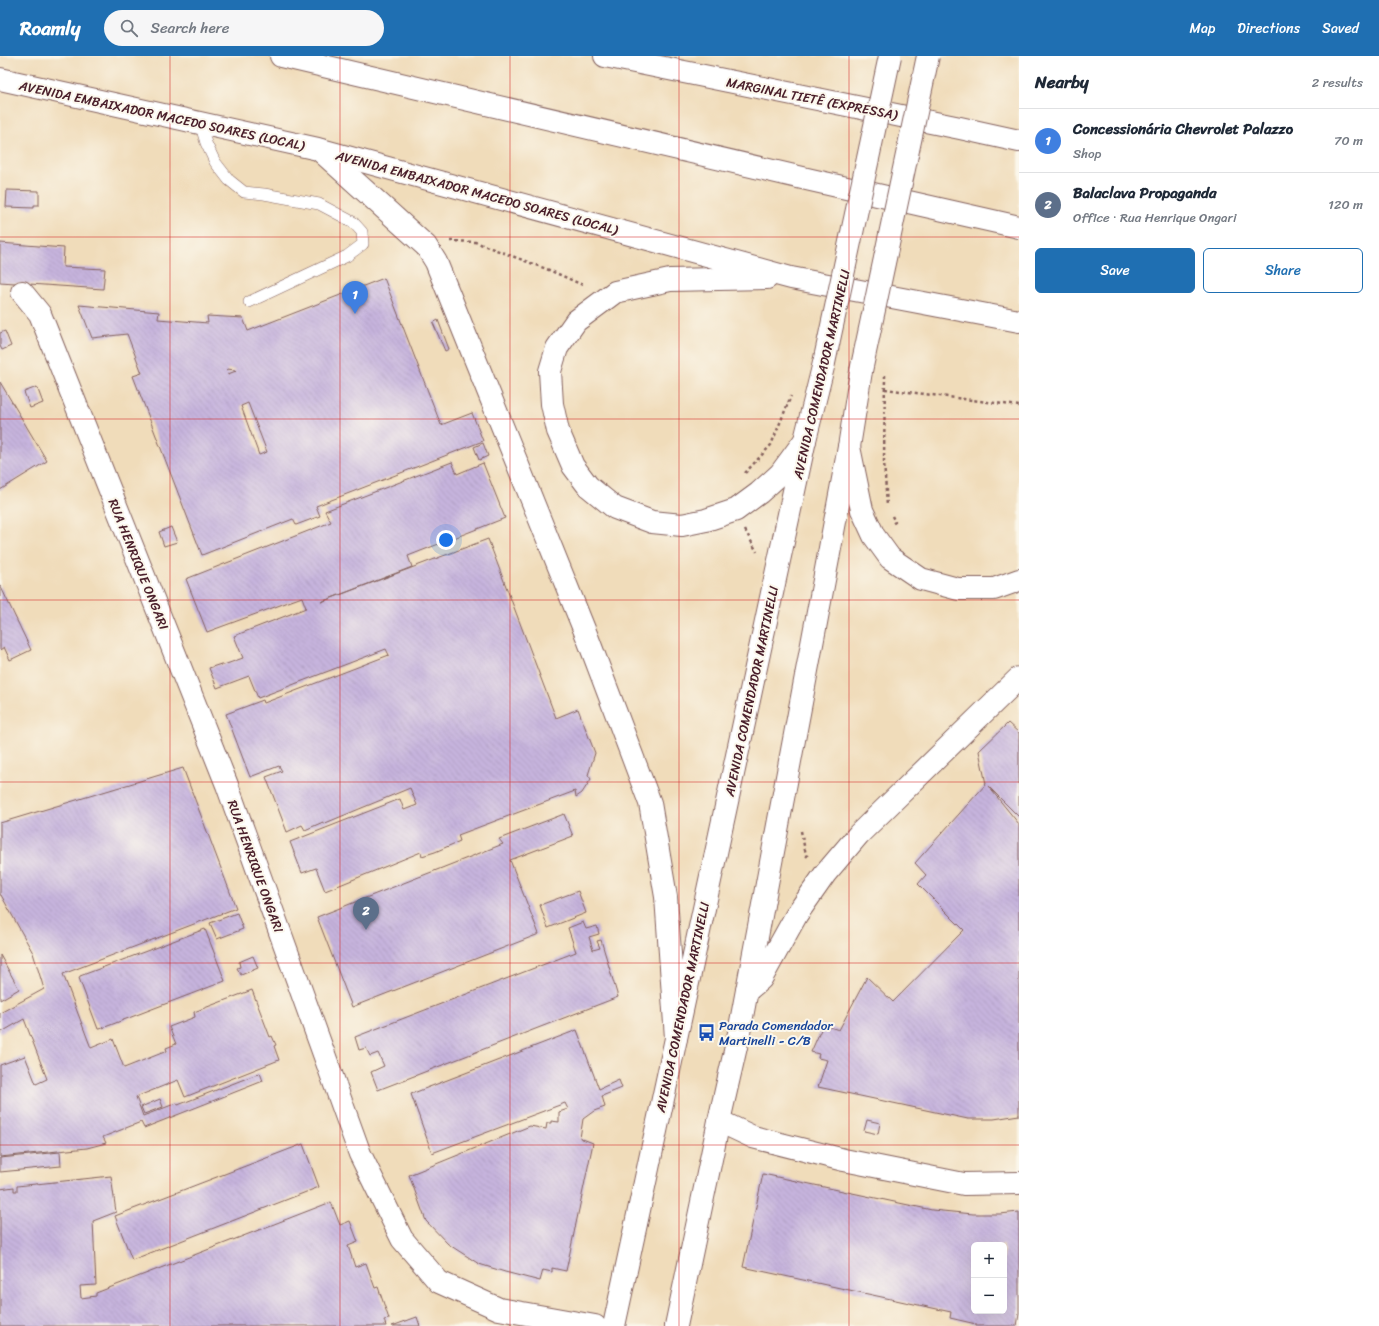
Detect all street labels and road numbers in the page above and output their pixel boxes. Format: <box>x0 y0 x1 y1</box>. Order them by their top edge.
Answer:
street label: MARGINAL TIETÊ (EXPRESSA) <box>724 71 901 127</box>
street label: AVENIDA EMBAIXADOR MACEDO SOARES (LOCAL) <box>16 74 308 157</box>
street label: AVENIDA EMBAIXADOR MACEDO SOARES (LOCAL) <box>332 143 622 242</box>
street label: AVENIDA COMENDADOR MARTINELLI <box>786 267 857 482</box>
street label: RUA HENRIQUE ONGARI <box>102 495 175 633</box>
street label: AVENIDA COMENDADOR MARTINELLI <box>718 584 785 799</box>
street label: RUA HENRIQUE ONGARI <box>221 797 290 936</box>
street label: AVENIDA COMENDADOR MARTINELLI <box>649 900 716 1115</box>

